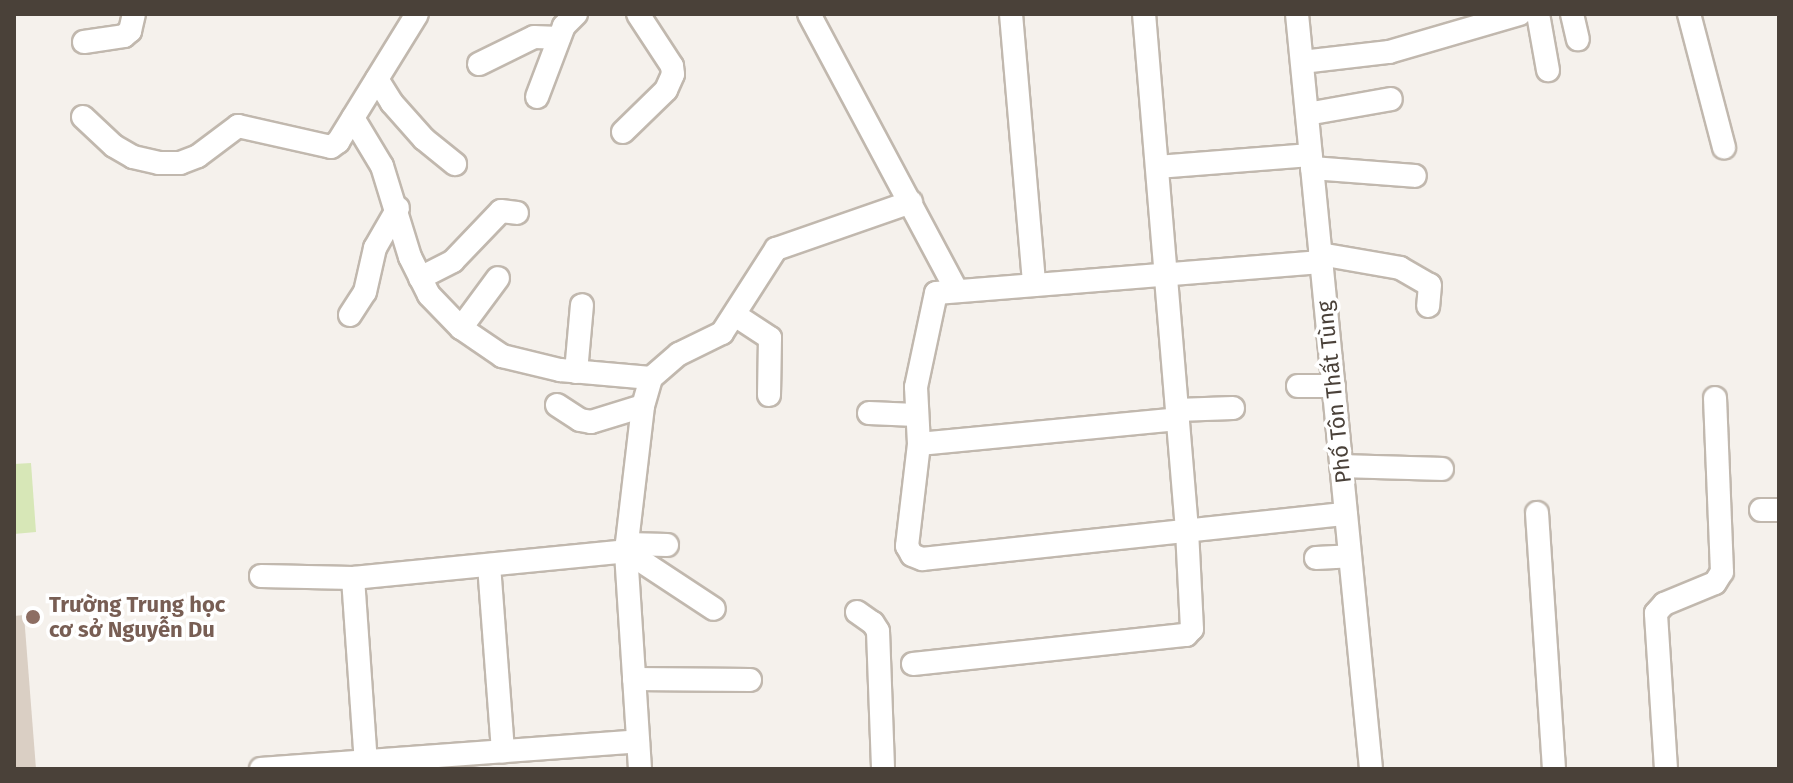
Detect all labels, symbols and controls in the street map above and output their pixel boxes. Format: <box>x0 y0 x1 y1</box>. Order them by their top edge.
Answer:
street label: Phố Tôn Thất Tùng <box>1311 299 1357 485</box>
place label: Trường Trung học cơ sở Nguyễn Du <box>49 591 225 642</box>
marker: Trường Trung học cơ sở Nguyễn Du <box>24 608 42 626</box>

